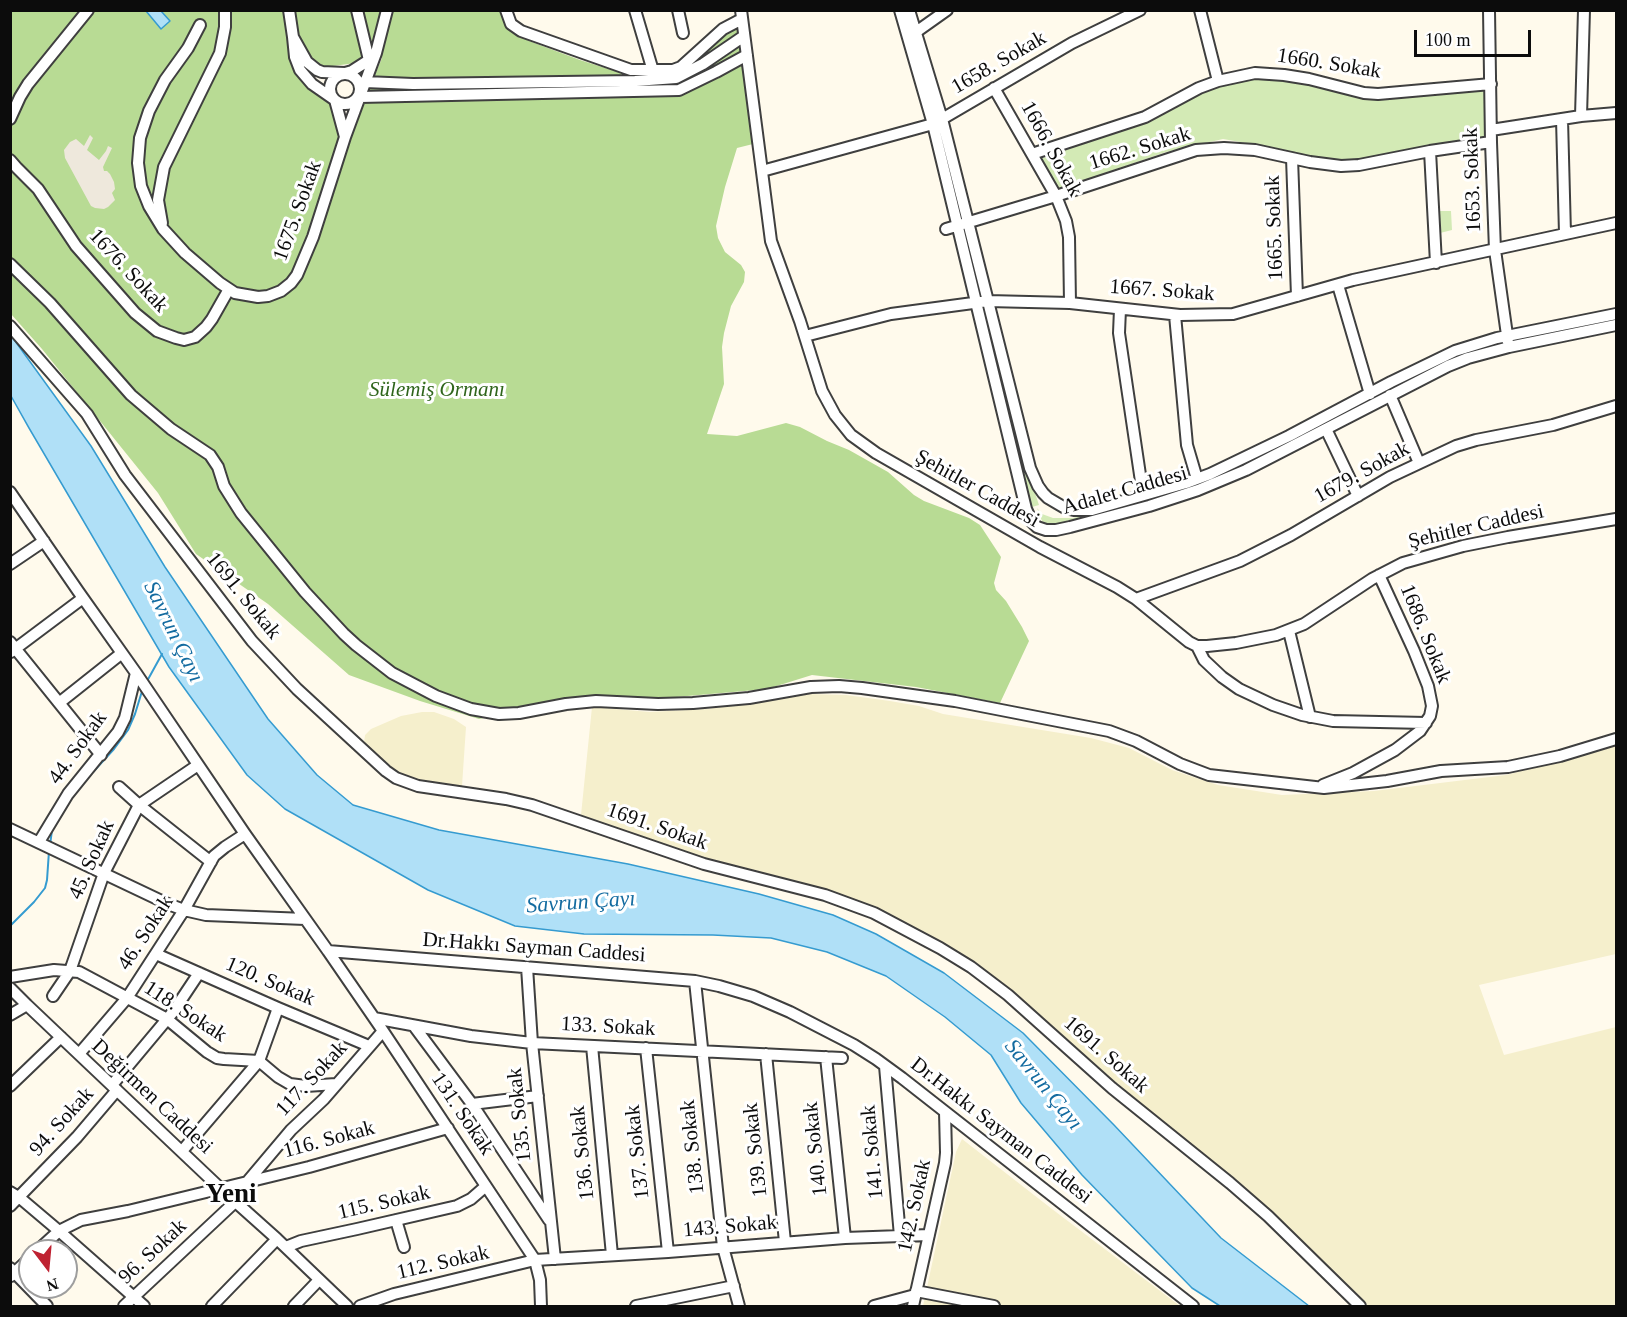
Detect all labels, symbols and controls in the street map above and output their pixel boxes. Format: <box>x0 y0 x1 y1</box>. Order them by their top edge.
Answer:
scale bar <box>1417 18 1534 56</box>
street label: 1658. Sokak <box>947 26 1051 100</box>
text: 100 m <box>1425 30 1471 50</box>
street label: 1660. Sokak <box>1275 43 1383 85</box>
street label: 1666. Sokak <box>1015 97 1087 201</box>
street label: 1662. Sokak <box>1086 122 1194 176</box>
street label: 1653. Sokak <box>1459 127 1487 233</box>
street label: 1675. Sokak <box>268 157 328 265</box>
street label: 1665. Sokak <box>1261 175 1289 281</box>
street label: 1676. Sokak <box>83 224 173 318</box>
street label: 1667. Sokak <box>1109 275 1215 307</box>
park label: Sülemiş Ormanı <box>369 377 505 403</box>
street label: 1679. Sokak <box>1310 437 1414 509</box>
street label: Şehitler Caddesi <box>910 444 1044 534</box>
street label: Adalet Caddesi <box>1060 461 1190 521</box>
street label: Şehitler Caddesi <box>1406 499 1546 555</box>
street label: 1691. Sokak <box>200 547 286 645</box>
water label: Savrun Çayı <box>137 577 209 687</box>
street label: 1686. Sokak <box>1394 581 1456 687</box>
street label: 44. Sokak <box>43 707 113 789</box>
street label: 1691. Sokak <box>603 798 711 856</box>
street label: 45. Sokak <box>63 817 121 903</box>
water label: Savrun Çayı <box>526 886 636 920</box>
street label: 46. Sokak <box>113 891 179 975</box>
street label: Dr.Hakkı Sayman Caddesi <box>422 928 646 968</box>
street label: 120. Sokak <box>222 952 318 1012</box>
street label: 118. Sokak <box>139 976 231 1048</box>
street label: 1691. Sokak <box>1058 1011 1154 1099</box>
street label: 133. Sokak <box>560 1012 656 1042</box>
street label: Değirmen Caddesi <box>86 1034 218 1160</box>
water label: Savrun Çayı <box>998 1034 1088 1136</box>
street label: 117. Sokak <box>271 1036 353 1122</box>
street label: Dr.Hakkı Sayman Caddesi <box>905 1052 1097 1210</box>
street label: 135. Sokak <box>503 1067 537 1163</box>
street label: 131. Sokak <box>425 1068 499 1160</box>
street label: 94. Sokak <box>25 1082 99 1162</box>
street label: 138. Sokak <box>676 1099 710 1195</box>
street label: 140. Sokak <box>799 1101 833 1197</box>
street label: 139. Sokak <box>739 1102 773 1198</box>
street label: 137. Sokak <box>621 1104 655 1200</box>
street label: 141. Sokak <box>856 1104 890 1200</box>
street label: 136. Sokak <box>566 1105 600 1201</box>
street label: 116. Sokak <box>280 1116 378 1164</box>
street label: 142. Sokak <box>893 1157 937 1255</box>
district label: Yeni <box>205 1179 257 1211</box>
street label: 115. Sokak <box>336 1180 432 1226</box>
street label: 143. Sokak <box>682 1210 778 1244</box>
street label: 96. Sokak <box>114 1214 192 1290</box>
north arrow <box>18 1239 78 1299</box>
street label: 112. Sokak <box>395 1240 491 1286</box>
text: N <box>45 1275 60 1295</box>

